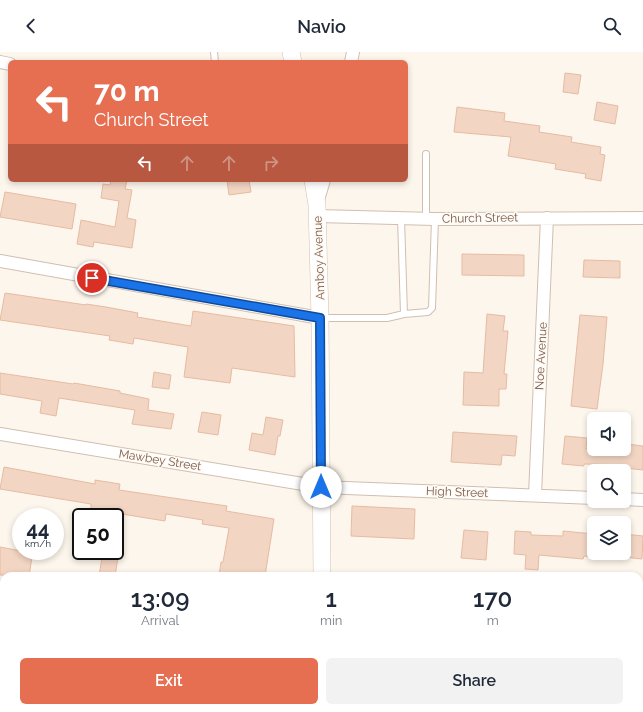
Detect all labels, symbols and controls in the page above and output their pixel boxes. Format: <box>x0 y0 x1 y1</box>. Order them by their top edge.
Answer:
icon: back <box>20 15 42 37</box>
icon: search <box>601 15 623 37</box>
text: Navio <box>297 16 346 37</box>
text: 70 m <box>94 75 160 108</box>
icon: left <box>28 76 80 128</box>
text: Church Street <box>94 109 208 130</box>
icon: left <box>134 152 156 174</box>
icon: ahead <box>176 152 198 174</box>
icon: ahead <box>218 152 240 174</box>
icon: right <box>260 152 282 174</box>
street label: Church Street <box>442 210 518 226</box>
street label: Amboy Avenue <box>311 216 327 300</box>
pin <box>75 261 109 295</box>
icon: arrive <box>81 267 103 289</box>
street label: Noe Avenue <box>532 322 550 390</box>
map controls <box>587 412 631 560</box>
button: sound <box>587 412 631 456</box>
street label: Mawbey Street <box>118 447 202 473</box>
button: search <box>587 464 631 508</box>
position arrow <box>300 466 342 508</box>
street label: High Street <box>426 484 488 500</box>
speed limit sign: 50 <box>72 508 124 560</box>
button: layers <box>587 516 631 560</box>
text: 44 <box>27 517 49 541</box>
text: km/h <box>25 538 51 549</box>
text: 13:09 <box>131 584 189 613</box>
text: 1 <box>326 584 337 613</box>
text: 170 <box>473 584 512 613</box>
text: Arrival <box>141 613 179 628</box>
text: min <box>320 613 342 628</box>
text: m <box>487 613 499 628</box>
button: Exit <box>20 658 318 704</box>
button: Share <box>326 658 623 704</box>

